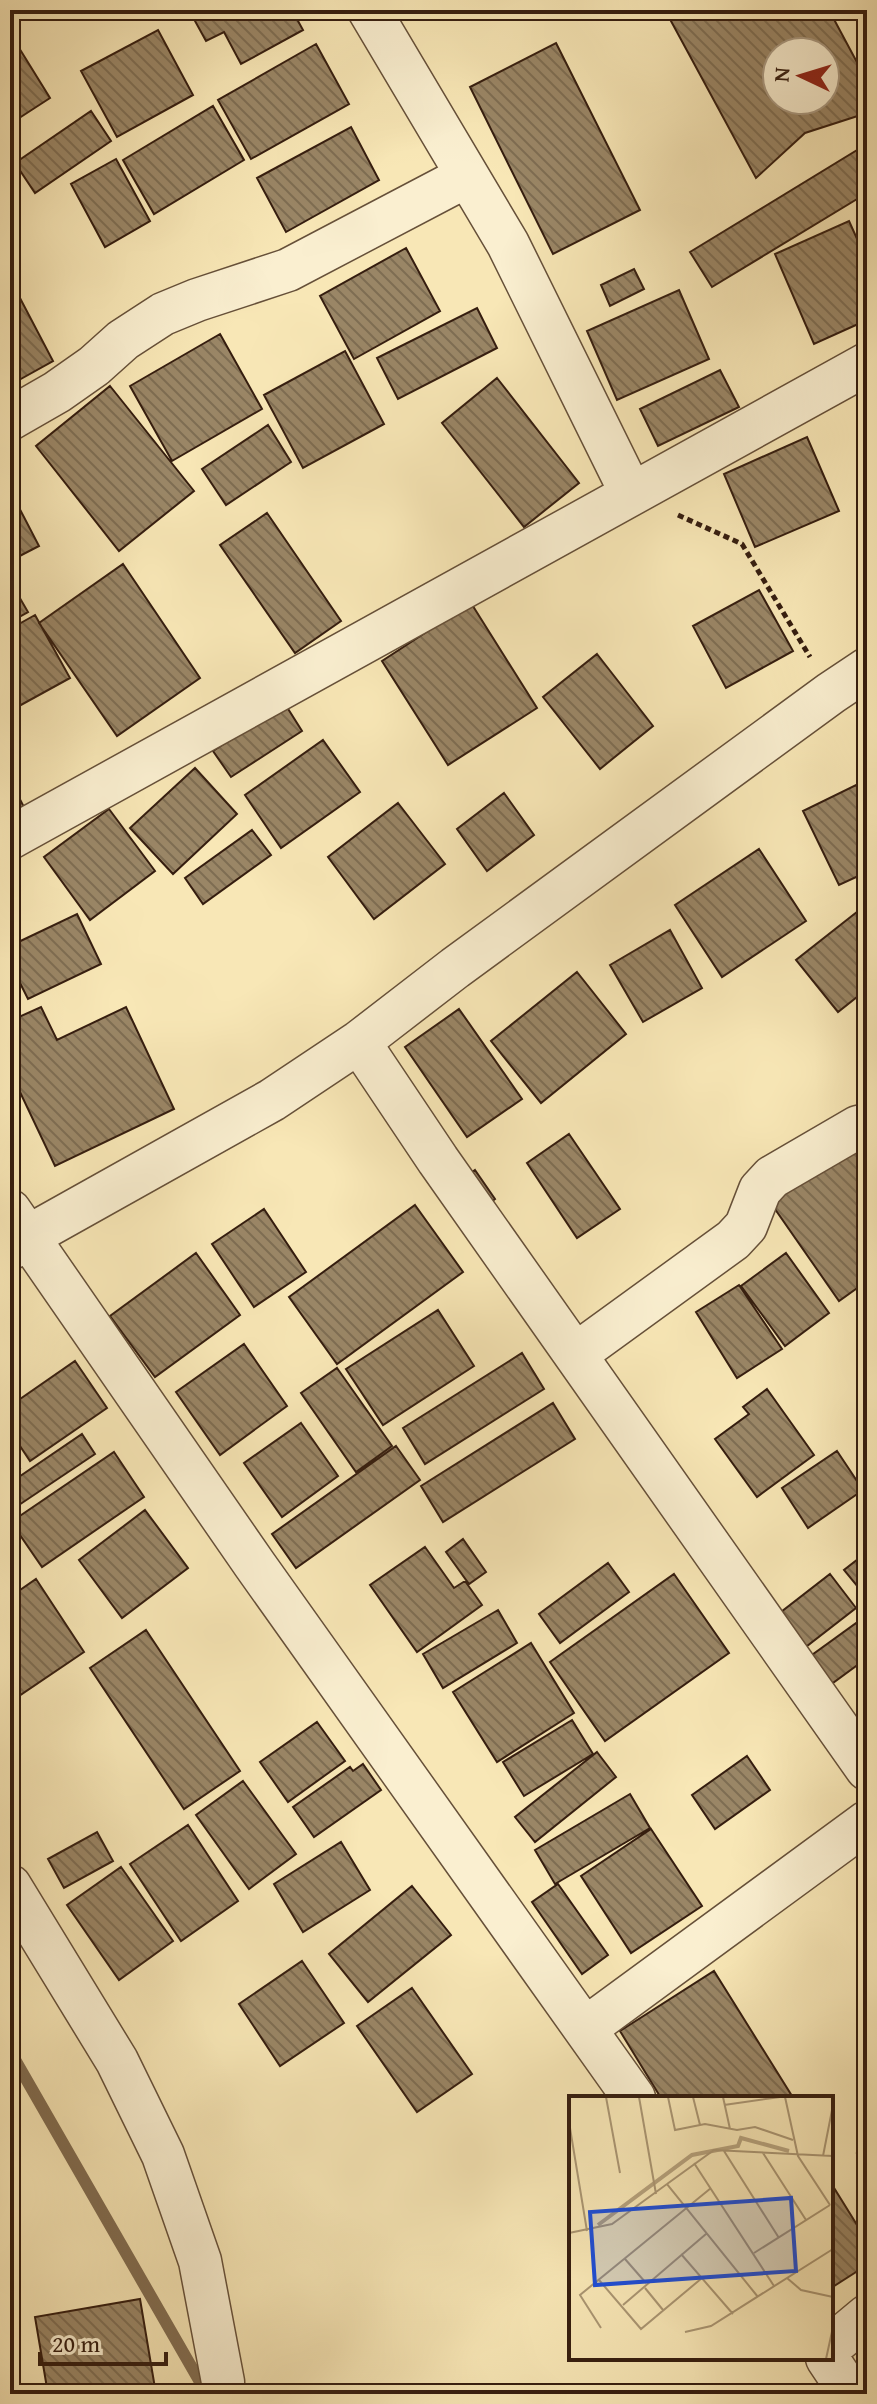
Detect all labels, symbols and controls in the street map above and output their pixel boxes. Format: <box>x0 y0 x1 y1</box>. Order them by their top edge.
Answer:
north arrow <box>761 36 841 116</box>
text: N <box>765 66 798 83</box>
inset map <box>569 2096 833 2360</box>
scale bar <box>40 2316 166 2366</box>
text: 20 m <box>52 2326 100 2361</box>

